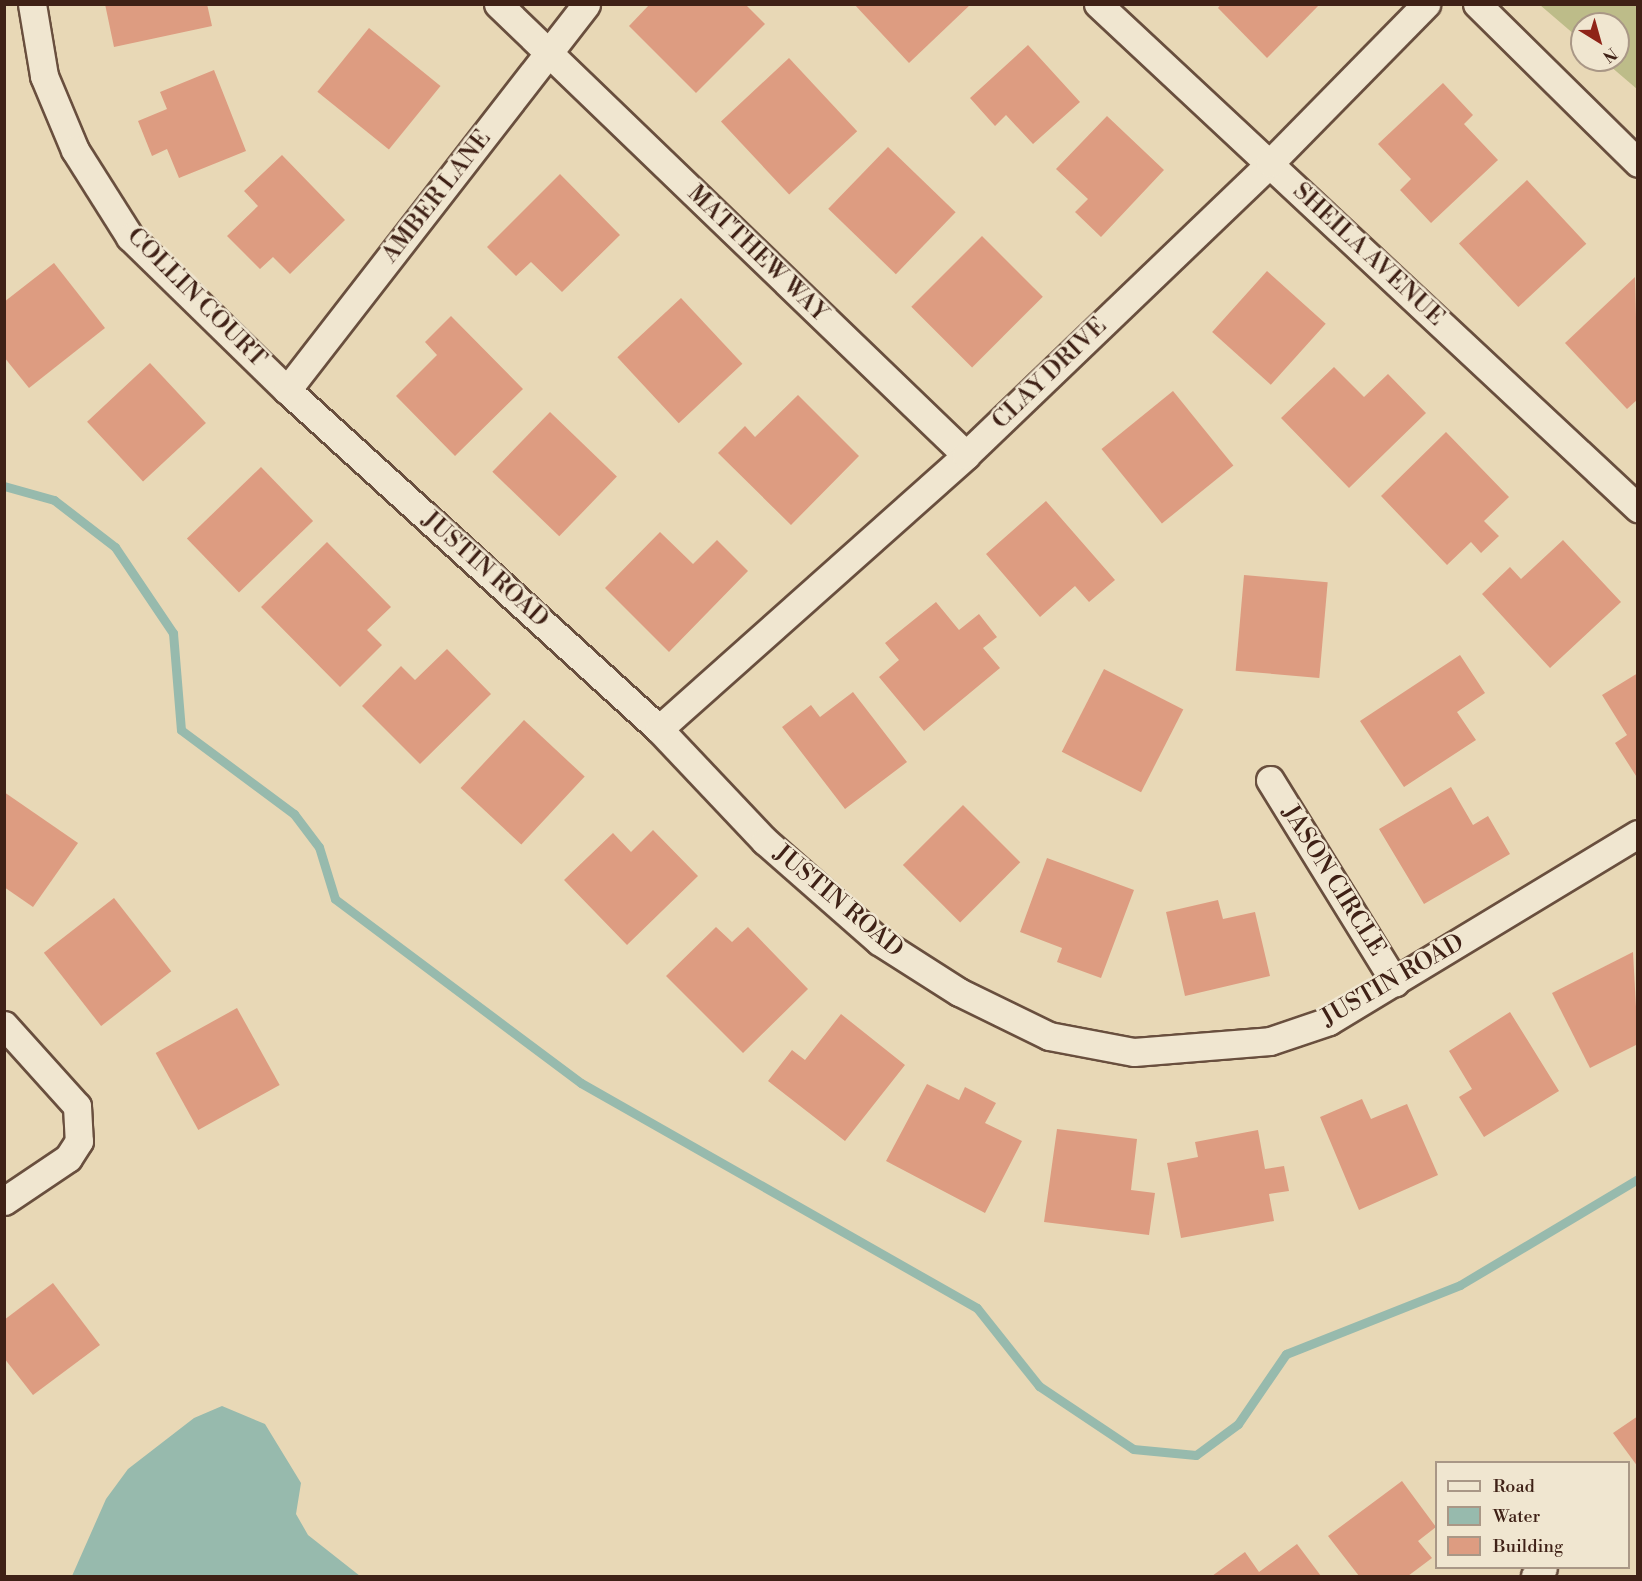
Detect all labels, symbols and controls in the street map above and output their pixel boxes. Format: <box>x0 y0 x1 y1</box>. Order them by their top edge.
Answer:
north arrow <box>1570 12 1630 72</box>
text: N <box>1599 43 1621 67</box>
street label: AMBER LANE <box>376 125 498 269</box>
street label: SHEILA AVENUE <box>1286 177 1450 333</box>
street label: MATTHEW WAY <box>681 180 833 328</box>
street label: COLLIN COURT <box>120 222 272 374</box>
street label: CLAY DRIVE <box>987 312 1113 436</box>
street label: JUSTIN ROAD <box>416 506 554 634</box>
street label: JASON CIRCLE <box>1275 800 1391 962</box>
street label: JUSTIN ROAD <box>768 840 908 964</box>
street label: JUSTIN ROAD <box>1317 929 1469 1033</box>
legend <box>1435 1461 1630 1569</box>
text: Road <box>1493 1475 1535 1498</box>
text: Water <box>1493 1505 1540 1528</box>
text: Building <box>1493 1535 1563 1558</box>

